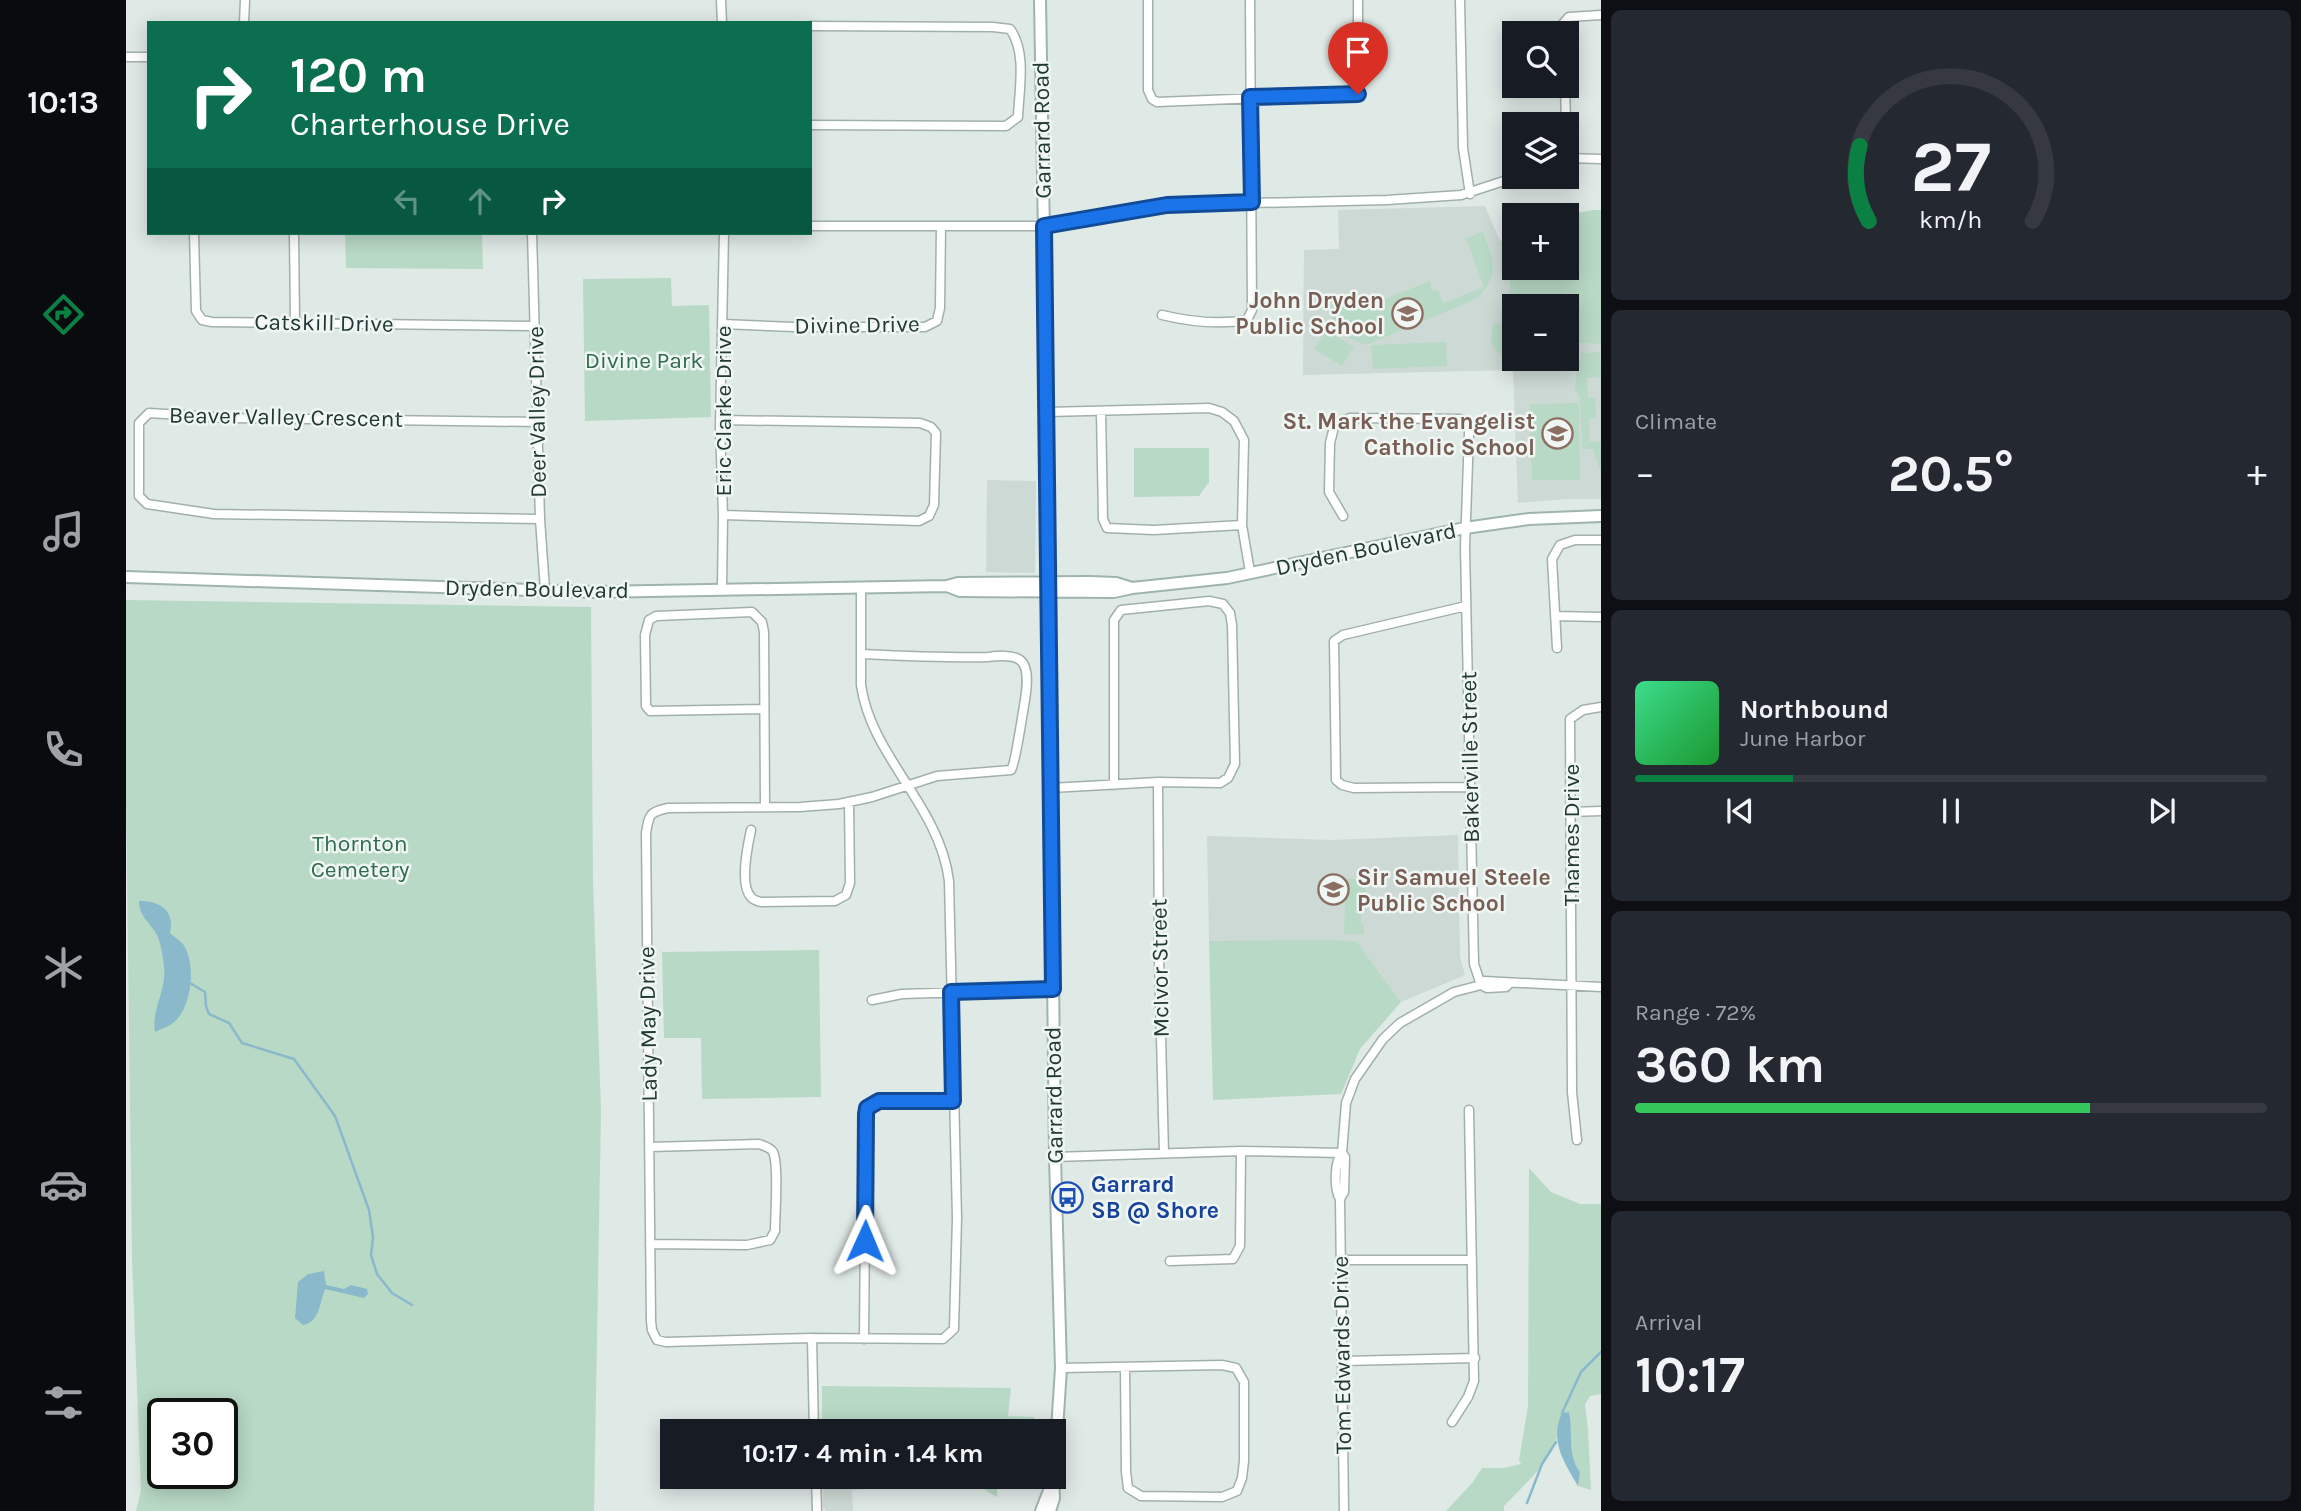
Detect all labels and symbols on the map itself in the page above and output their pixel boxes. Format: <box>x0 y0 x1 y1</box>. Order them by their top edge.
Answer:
pin <box>1328 22 1388 94</box>
street label: Garrard Road <box>1027 61 1057 199</box>
place label: John Dryden Public School <box>1235 287 1384 340</box>
school or university icon: John Dryden Public School <box>1390 296 1424 330</box>
street label: Catskill Drive <box>254 308 394 338</box>
street label: Divine Drive <box>794 310 920 340</box>
street label: Deer Valley Drive <box>522 326 552 498</box>
street label: Eric Clarke Drive <box>710 326 737 496</box>
park label: Divine Park <box>585 347 703 374</box>
street label: Beaver Valley Crescent <box>169 401 404 433</box>
place label: St. Mark the Evangelist Catholic School <box>1283 408 1535 461</box>
school or university icon: St. Mark the Evangelist Catholic School <box>1541 417 1575 451</box>
street label: Dryden Boulevard <box>1273 517 1459 581</box>
street label: Dryden Boulevard <box>445 574 629 604</box>
street label: Bakerville Street <box>1455 671 1485 843</box>
street label: Thames Drive <box>1558 764 1585 906</box>
park label: Thornton Cemetery <box>311 830 410 883</box>
place label: Sir Samuel Steele Public School <box>1357 864 1551 917</box>
school or university icon: Sir Samuel Steele Public School <box>1317 873 1351 907</box>
street label: McIvor Street <box>1145 898 1175 1038</box>
street label: Lady May Drive <box>633 946 663 1102</box>
street label: Garrard Road <box>1039 1026 1069 1164</box>
place label: Garrard SB @ Shore <box>1091 1171 1219 1224</box>
bus stop icon: Garrard SB @ Shore <box>1051 1180 1085 1214</box>
position arrow <box>828 1204 902 1278</box>
street label: Tom Edwards Drive <box>1327 1256 1357 1454</box>
speed limit sign: 30 <box>147 1398 238 1489</box>

